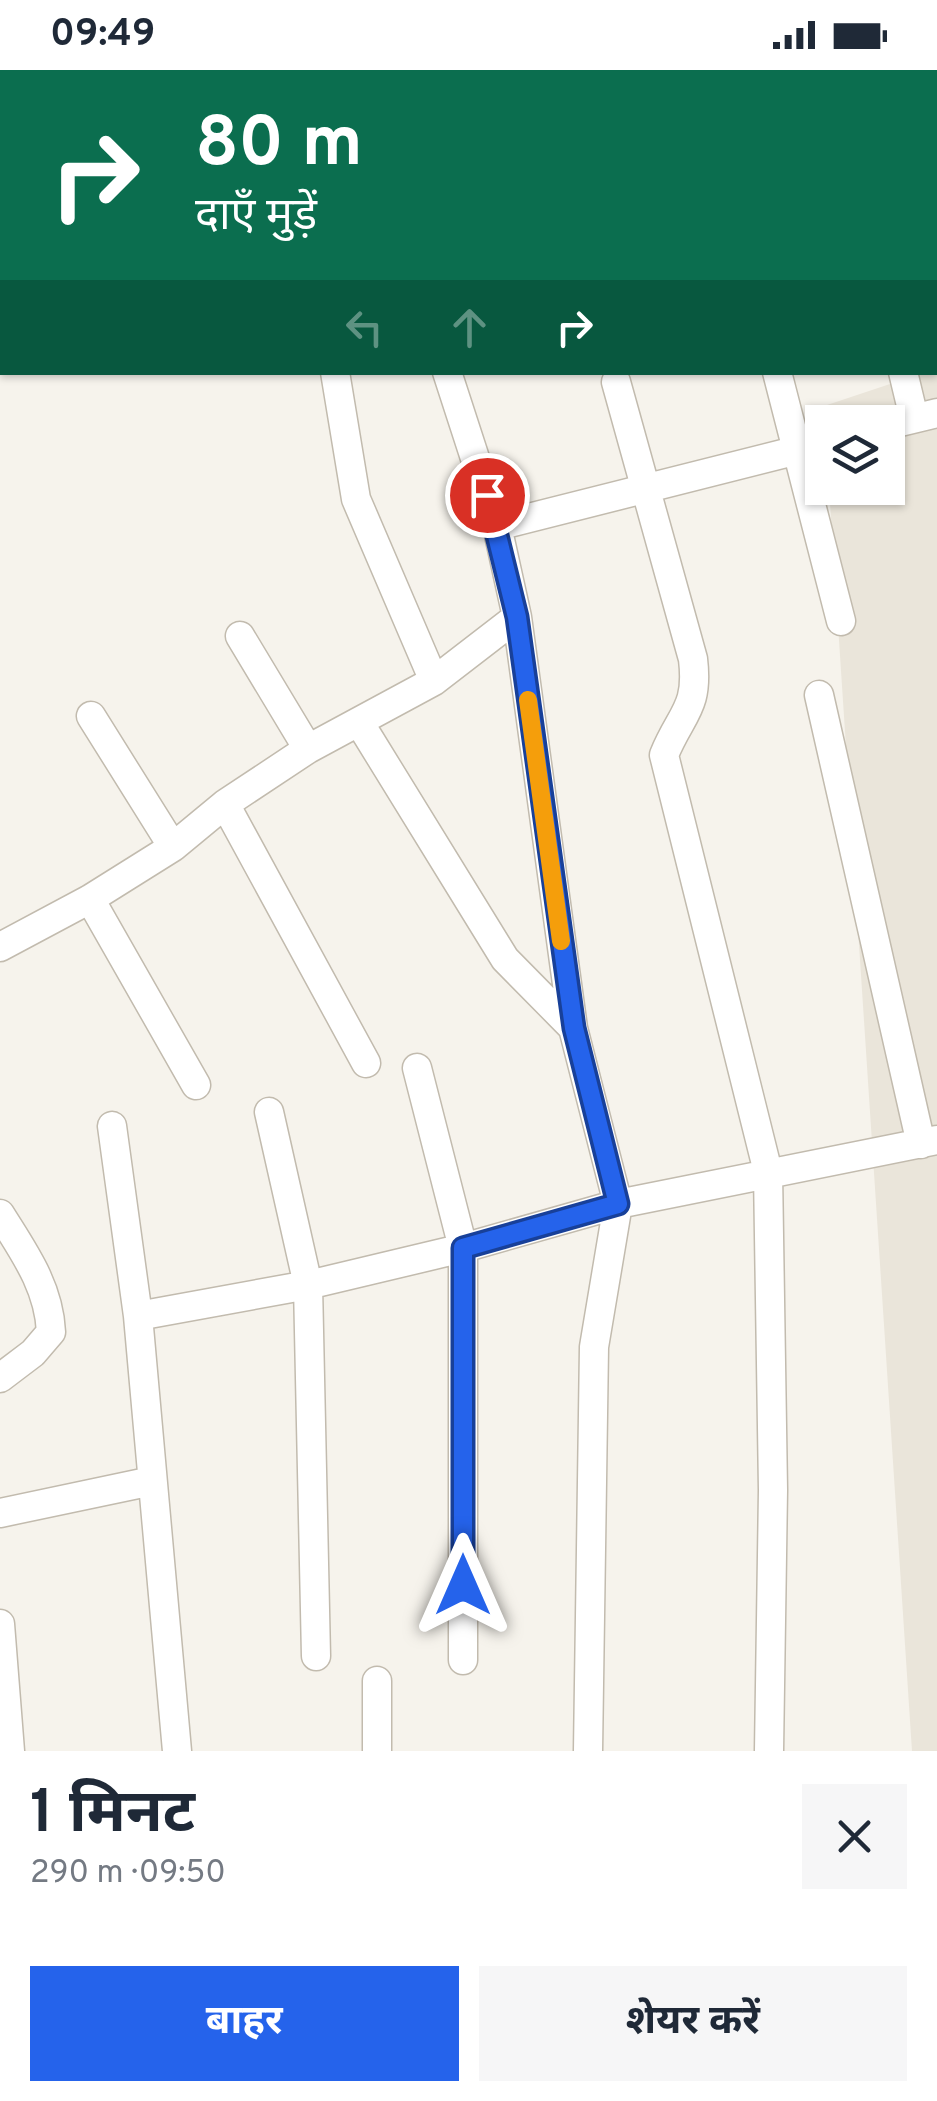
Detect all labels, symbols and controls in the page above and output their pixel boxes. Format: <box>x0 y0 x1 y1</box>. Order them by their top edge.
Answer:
text: 09:49 <box>50 11 155 60</box>
text: 80 m <box>195 102 363 191</box>
icon: right <box>30 110 160 240</box>
text: दाएँ मुड़ें <box>195 189 317 246</box>
icon: left <box>337 300 392 355</box>
icon: ahead <box>442 300 497 355</box>
icon: right <box>547 300 602 355</box>
map controls <box>805 405 905 505</box>
button: layers <box>805 405 905 505</box>
pin <box>445 453 530 538</box>
icon: arrive <box>460 468 515 523</box>
position arrow <box>411 1533 515 1637</box>
text: 1 मिनट <box>30 1778 195 1854</box>
button: close <box>802 1784 907 1889</box>
text: 290 m · 09:50 <box>30 1854 226 1894</box>
button: बाहर <box>30 1966 459 2081</box>
button: शेयर करें <box>479 1966 907 2081</box>

